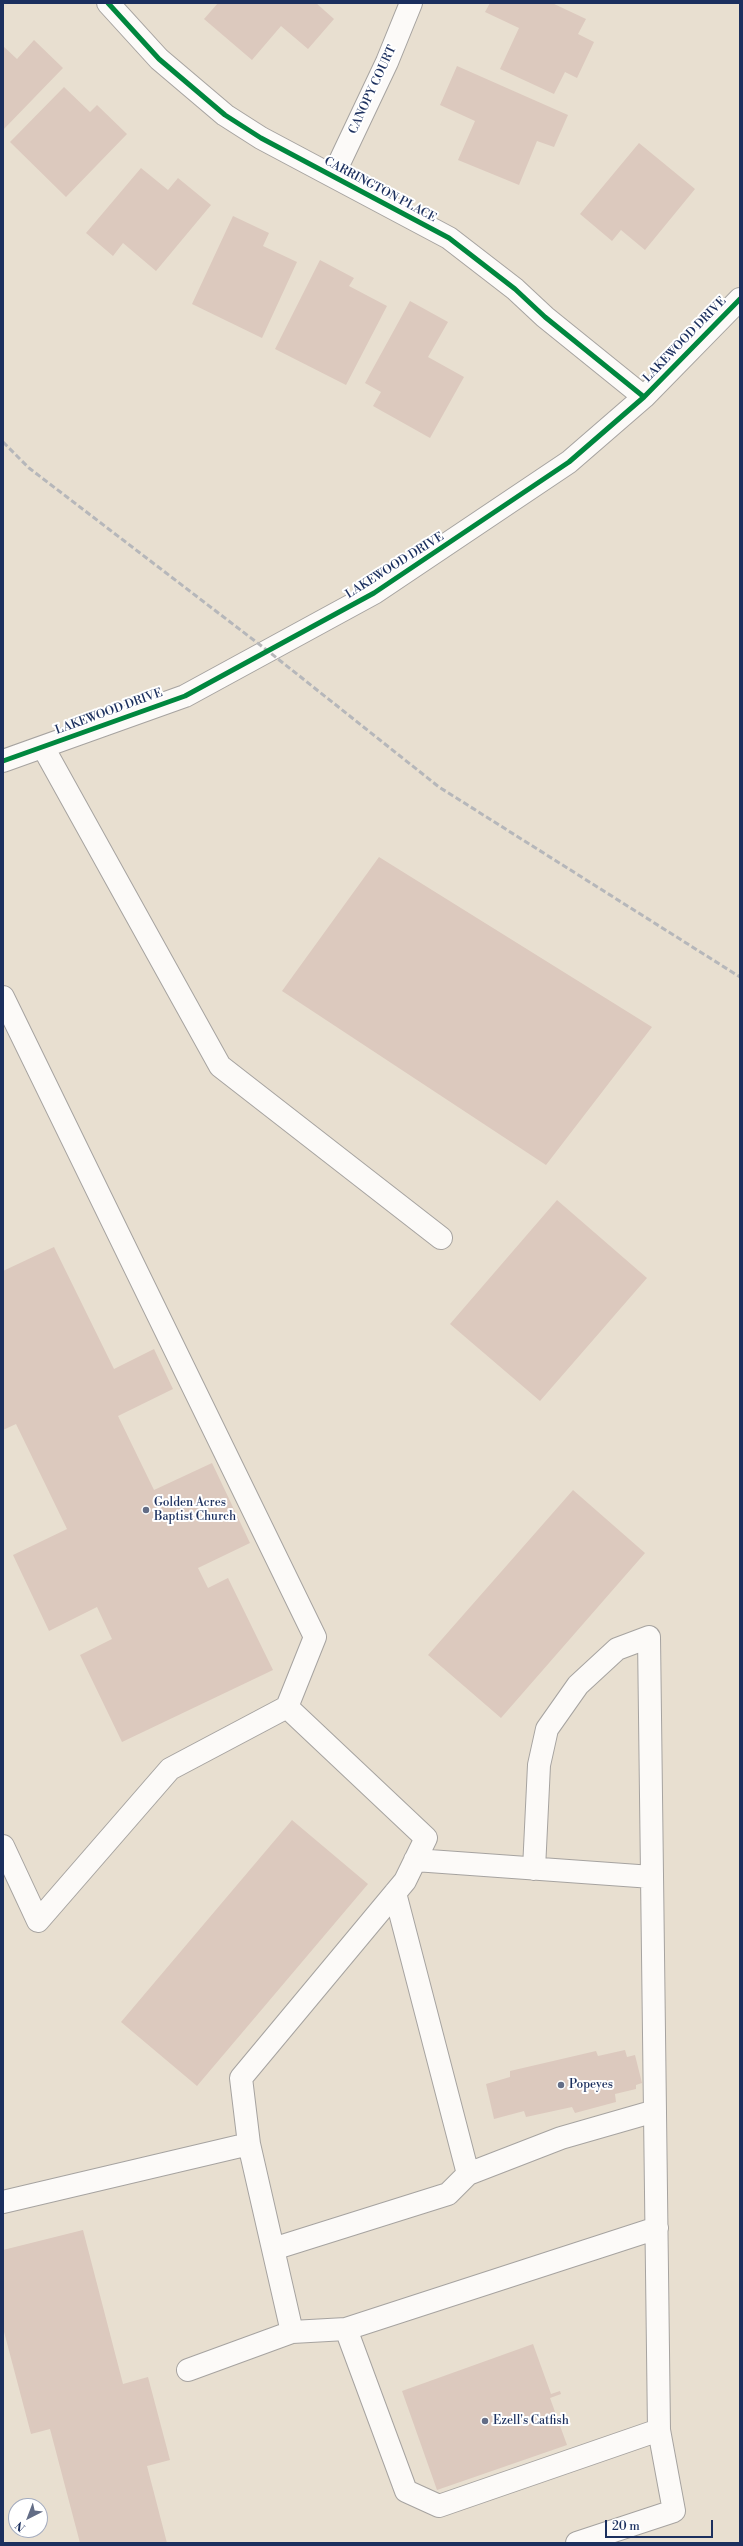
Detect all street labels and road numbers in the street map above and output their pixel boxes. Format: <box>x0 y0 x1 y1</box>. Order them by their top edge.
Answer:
street label: CANOPY COURT <box>346 43 400 137</box>
street label: CARRINGTON PLACE <box>321 154 439 226</box>
street label: LAKEWOOD DRIVE <box>641 294 729 386</box>
street label: LAKEWOOD DRIVE <box>343 530 447 602</box>
street label: LAKEWOOD DRIVE <box>53 686 165 738</box>

